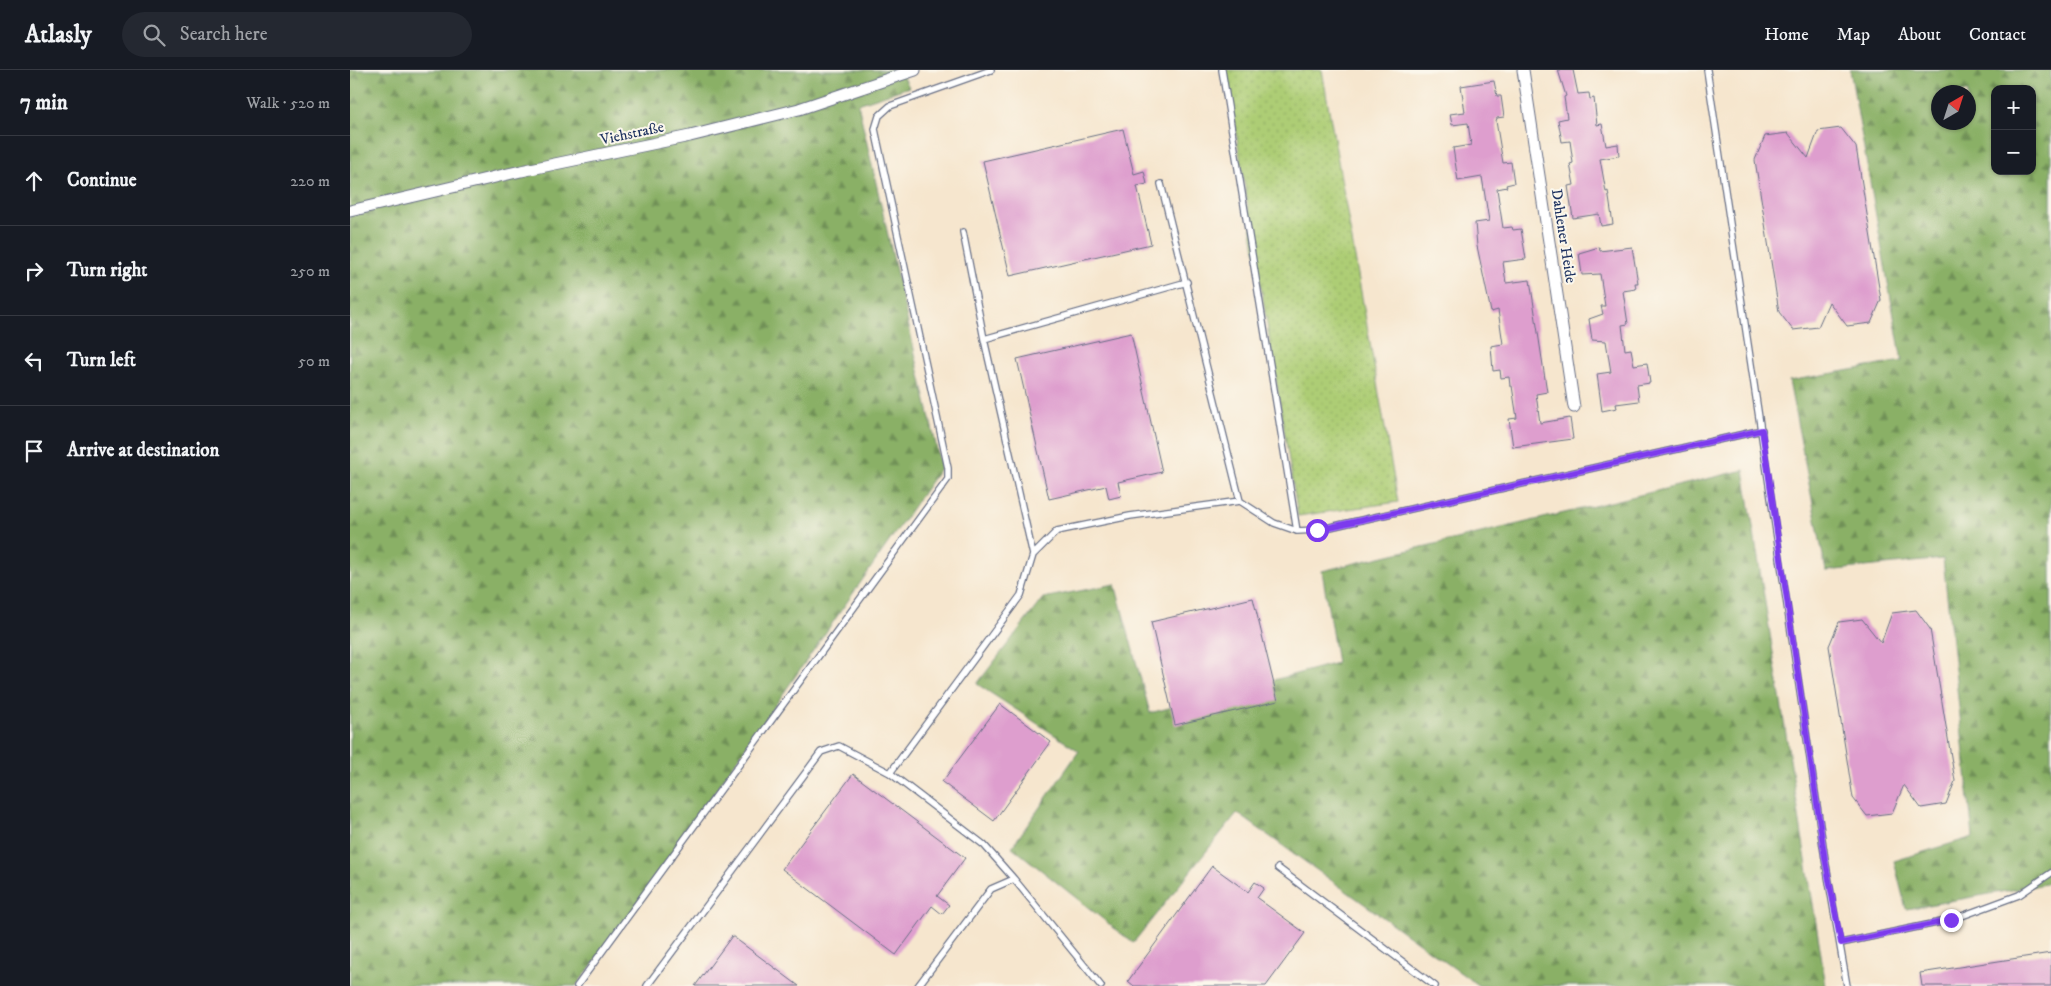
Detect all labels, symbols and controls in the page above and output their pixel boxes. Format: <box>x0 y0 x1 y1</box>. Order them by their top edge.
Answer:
search box <box>122 12 472 57</box>
text: Atlasly <box>25 20 92 50</box>
icon: search <box>140 21 168 49</box>
text: Search here <box>180 23 268 46</box>
text: Home <box>1764 24 1809 46</box>
text: Map <box>1837 24 1870 46</box>
text: About <box>1898 24 1941 46</box>
text: Contact <box>1969 24 2026 46</box>
north arrow <box>1931 85 1976 130</box>
map controls <box>1991 85 2036 175</box>
button: + <box>1991 85 2036 130</box>
text: 7 min <box>20 90 68 116</box>
text: Walk · 520 m <box>246 93 330 113</box>
street label: Viehstraße <box>598 118 666 150</box>
button: − <box>1991 130 2036 175</box>
icon: ahead <box>20 167 48 195</box>
text: Continue <box>67 169 137 192</box>
text: 220 m <box>290 171 330 191</box>
street label: Dahlener Heide <box>1547 188 1580 284</box>
icon: right <box>20 257 48 285</box>
text: Turn right <box>67 259 147 282</box>
text: 250 m <box>290 261 330 281</box>
icon: left <box>20 347 48 375</box>
text: Turn left <box>67 349 136 372</box>
text: 50 m <box>298 351 330 371</box>
icon: arrive <box>20 437 48 465</box>
text: Arrive at destination <box>67 439 219 462</box>
route start <box>1306 519 1329 542</box>
route end <box>1940 909 1963 932</box>

